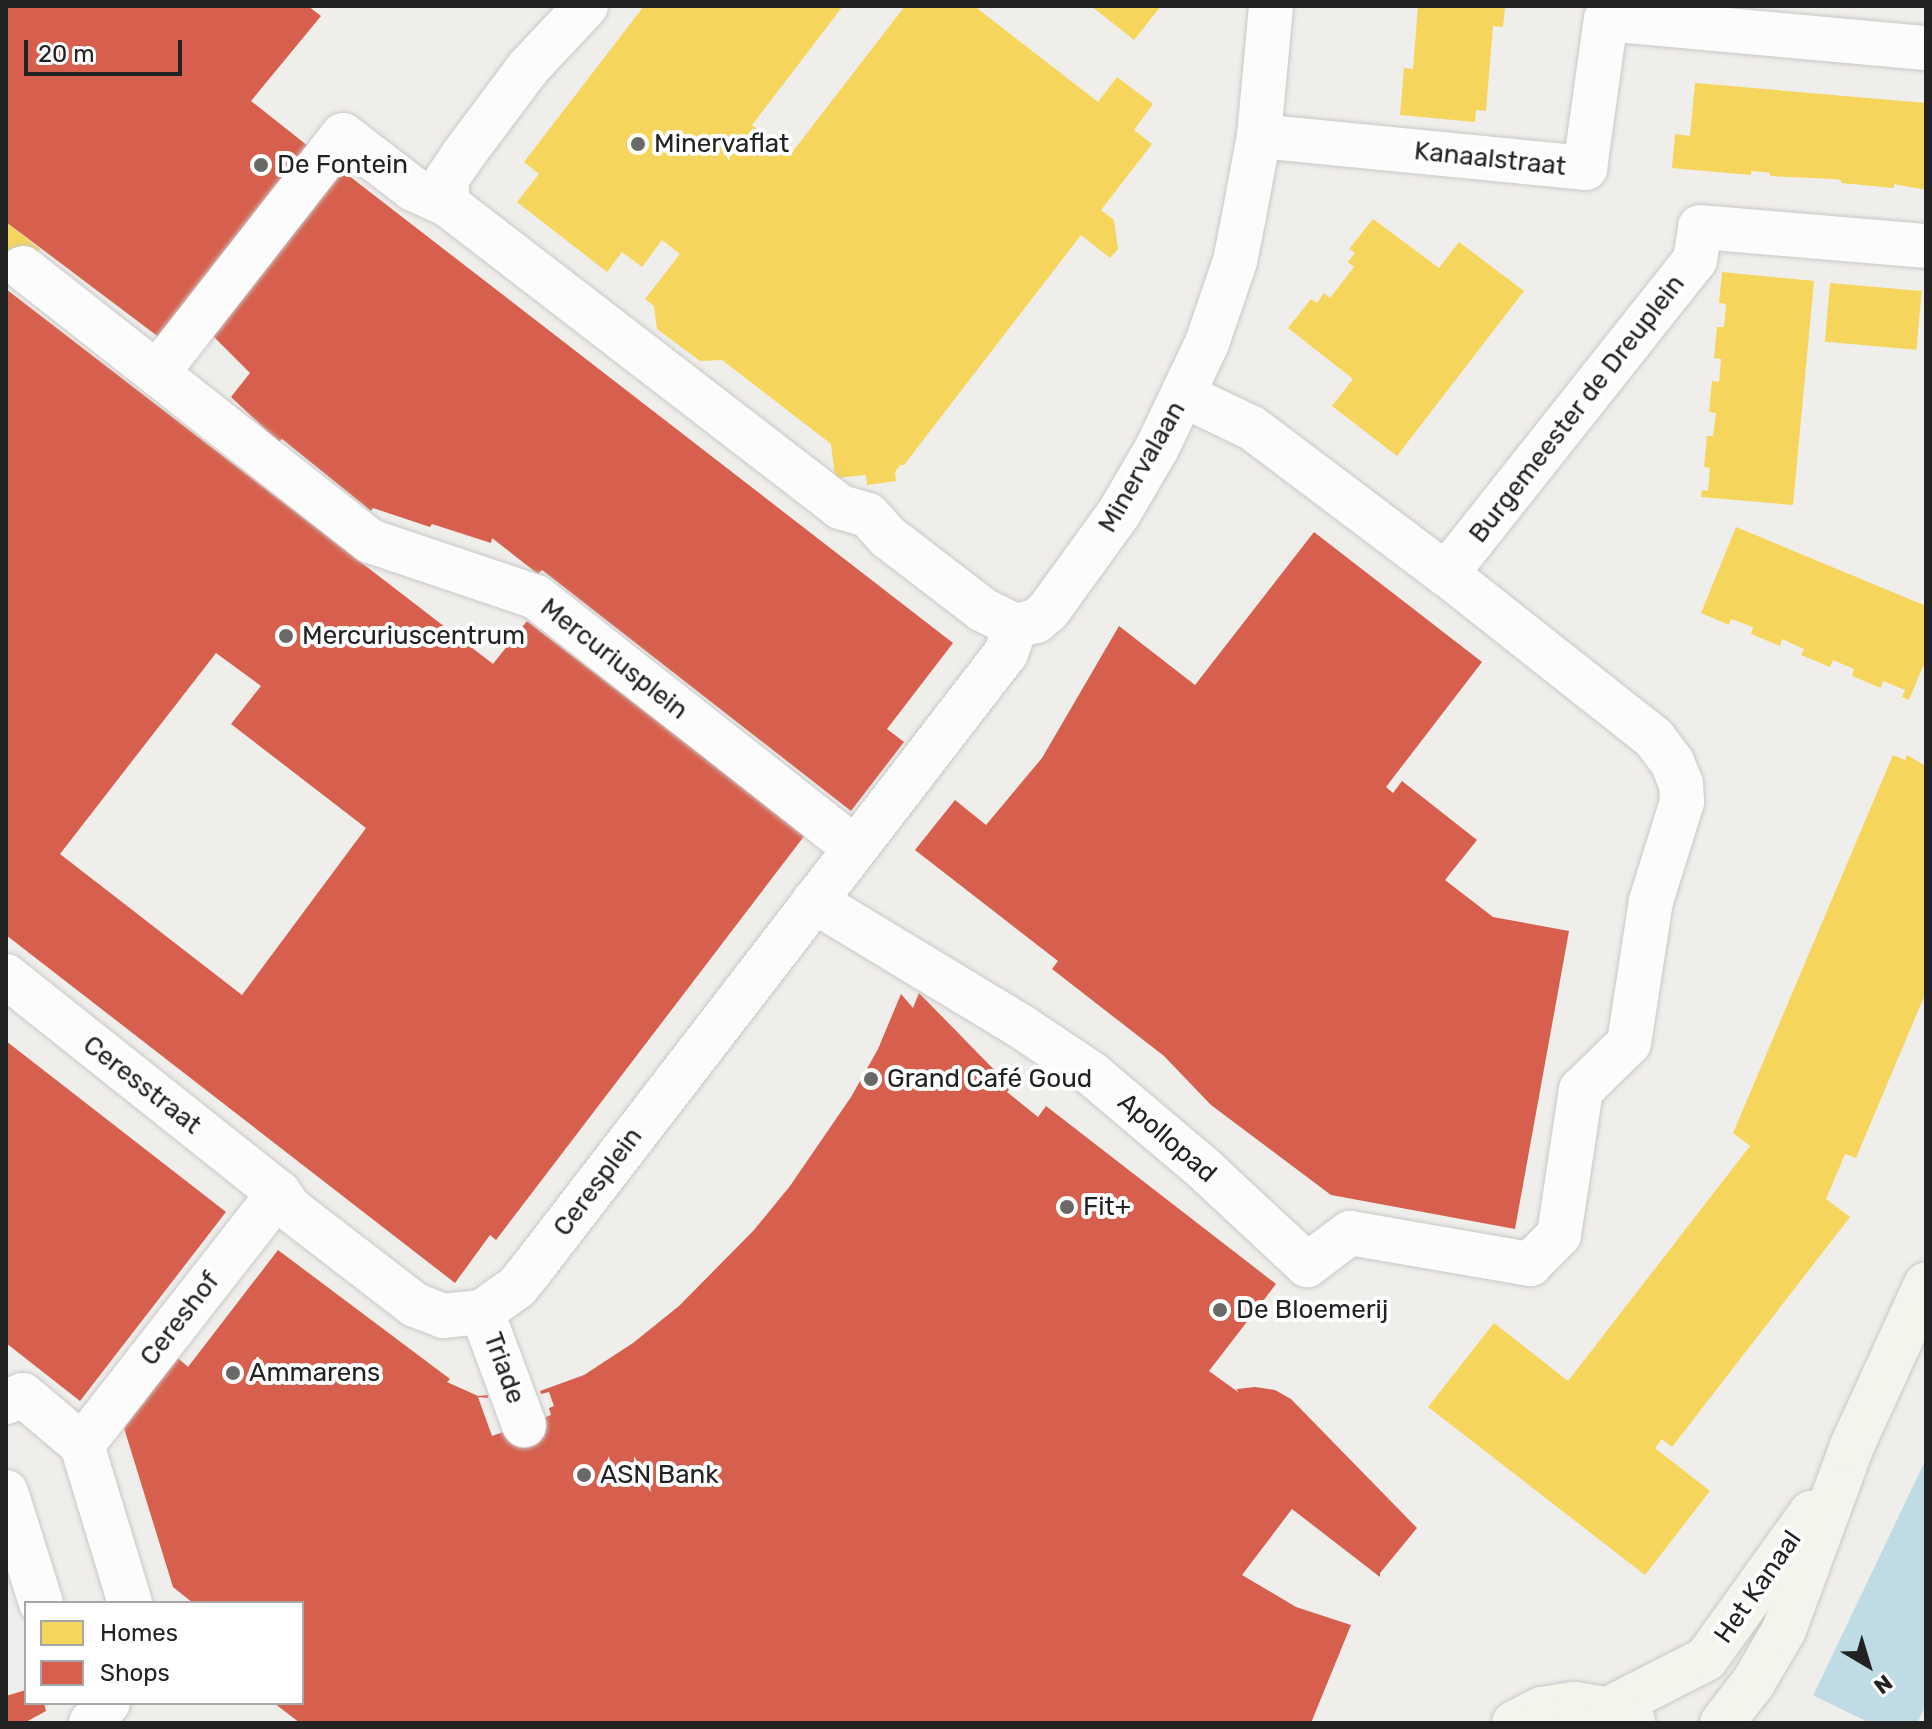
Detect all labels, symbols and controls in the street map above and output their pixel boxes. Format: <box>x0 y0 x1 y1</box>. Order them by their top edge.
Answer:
scale bar <box>28 24 186 74</box>
text: 20 m <box>38 40 95 68</box>
place label: Minervaflat <box>654 128 789 160</box>
marker: Minervaflat <box>629 135 647 153</box>
street label: Kanaalstraat <box>1413 136 1567 182</box>
place label: De Fontein <box>277 149 408 181</box>
marker: De Fontein <box>252 156 270 174</box>
street label: Burgemeester de Dreuplein <box>1463 269 1691 549</box>
street label: Minervalaan <box>1092 396 1192 538</box>
street label: Mercuriusplein <box>534 592 694 726</box>
place label: Mercuriuscentrum <box>302 620 525 652</box>
marker: Mercuriuscentrum <box>277 627 295 645</box>
street label: Ceresstraat <box>77 1029 207 1141</box>
place label: Grand Café Goud <box>887 1063 1092 1095</box>
marker: Grand Café Goud <box>862 1070 880 1088</box>
street label: Apollopad <box>1111 1087 1223 1189</box>
street label: Ceresplein <box>547 1122 649 1242</box>
place label: Fit+ <box>1083 1191 1131 1223</box>
marker: Fit+ <box>1058 1198 1076 1216</box>
street label: Cereshof <box>134 1266 226 1372</box>
place label: De Bloemerij <box>1236 1294 1388 1326</box>
marker: De Bloemerij <box>1211 1301 1229 1319</box>
street label: Triade <box>477 1328 531 1408</box>
place label: Ammarens <box>249 1357 380 1389</box>
marker: Ammarens <box>224 1364 242 1382</box>
place label: ASN Bank <box>600 1459 719 1491</box>
marker: ASN Bank <box>575 1466 593 1484</box>
street label: Het Kanaal <box>1708 1525 1808 1649</box>
legend <box>24 1601 304 1705</box>
text: Homes <box>100 1619 178 1647</box>
north arrow <box>1828 1625 1908 1705</box>
text: Shops <box>100 1659 170 1687</box>
text: N <box>1869 1669 1898 1700</box>

